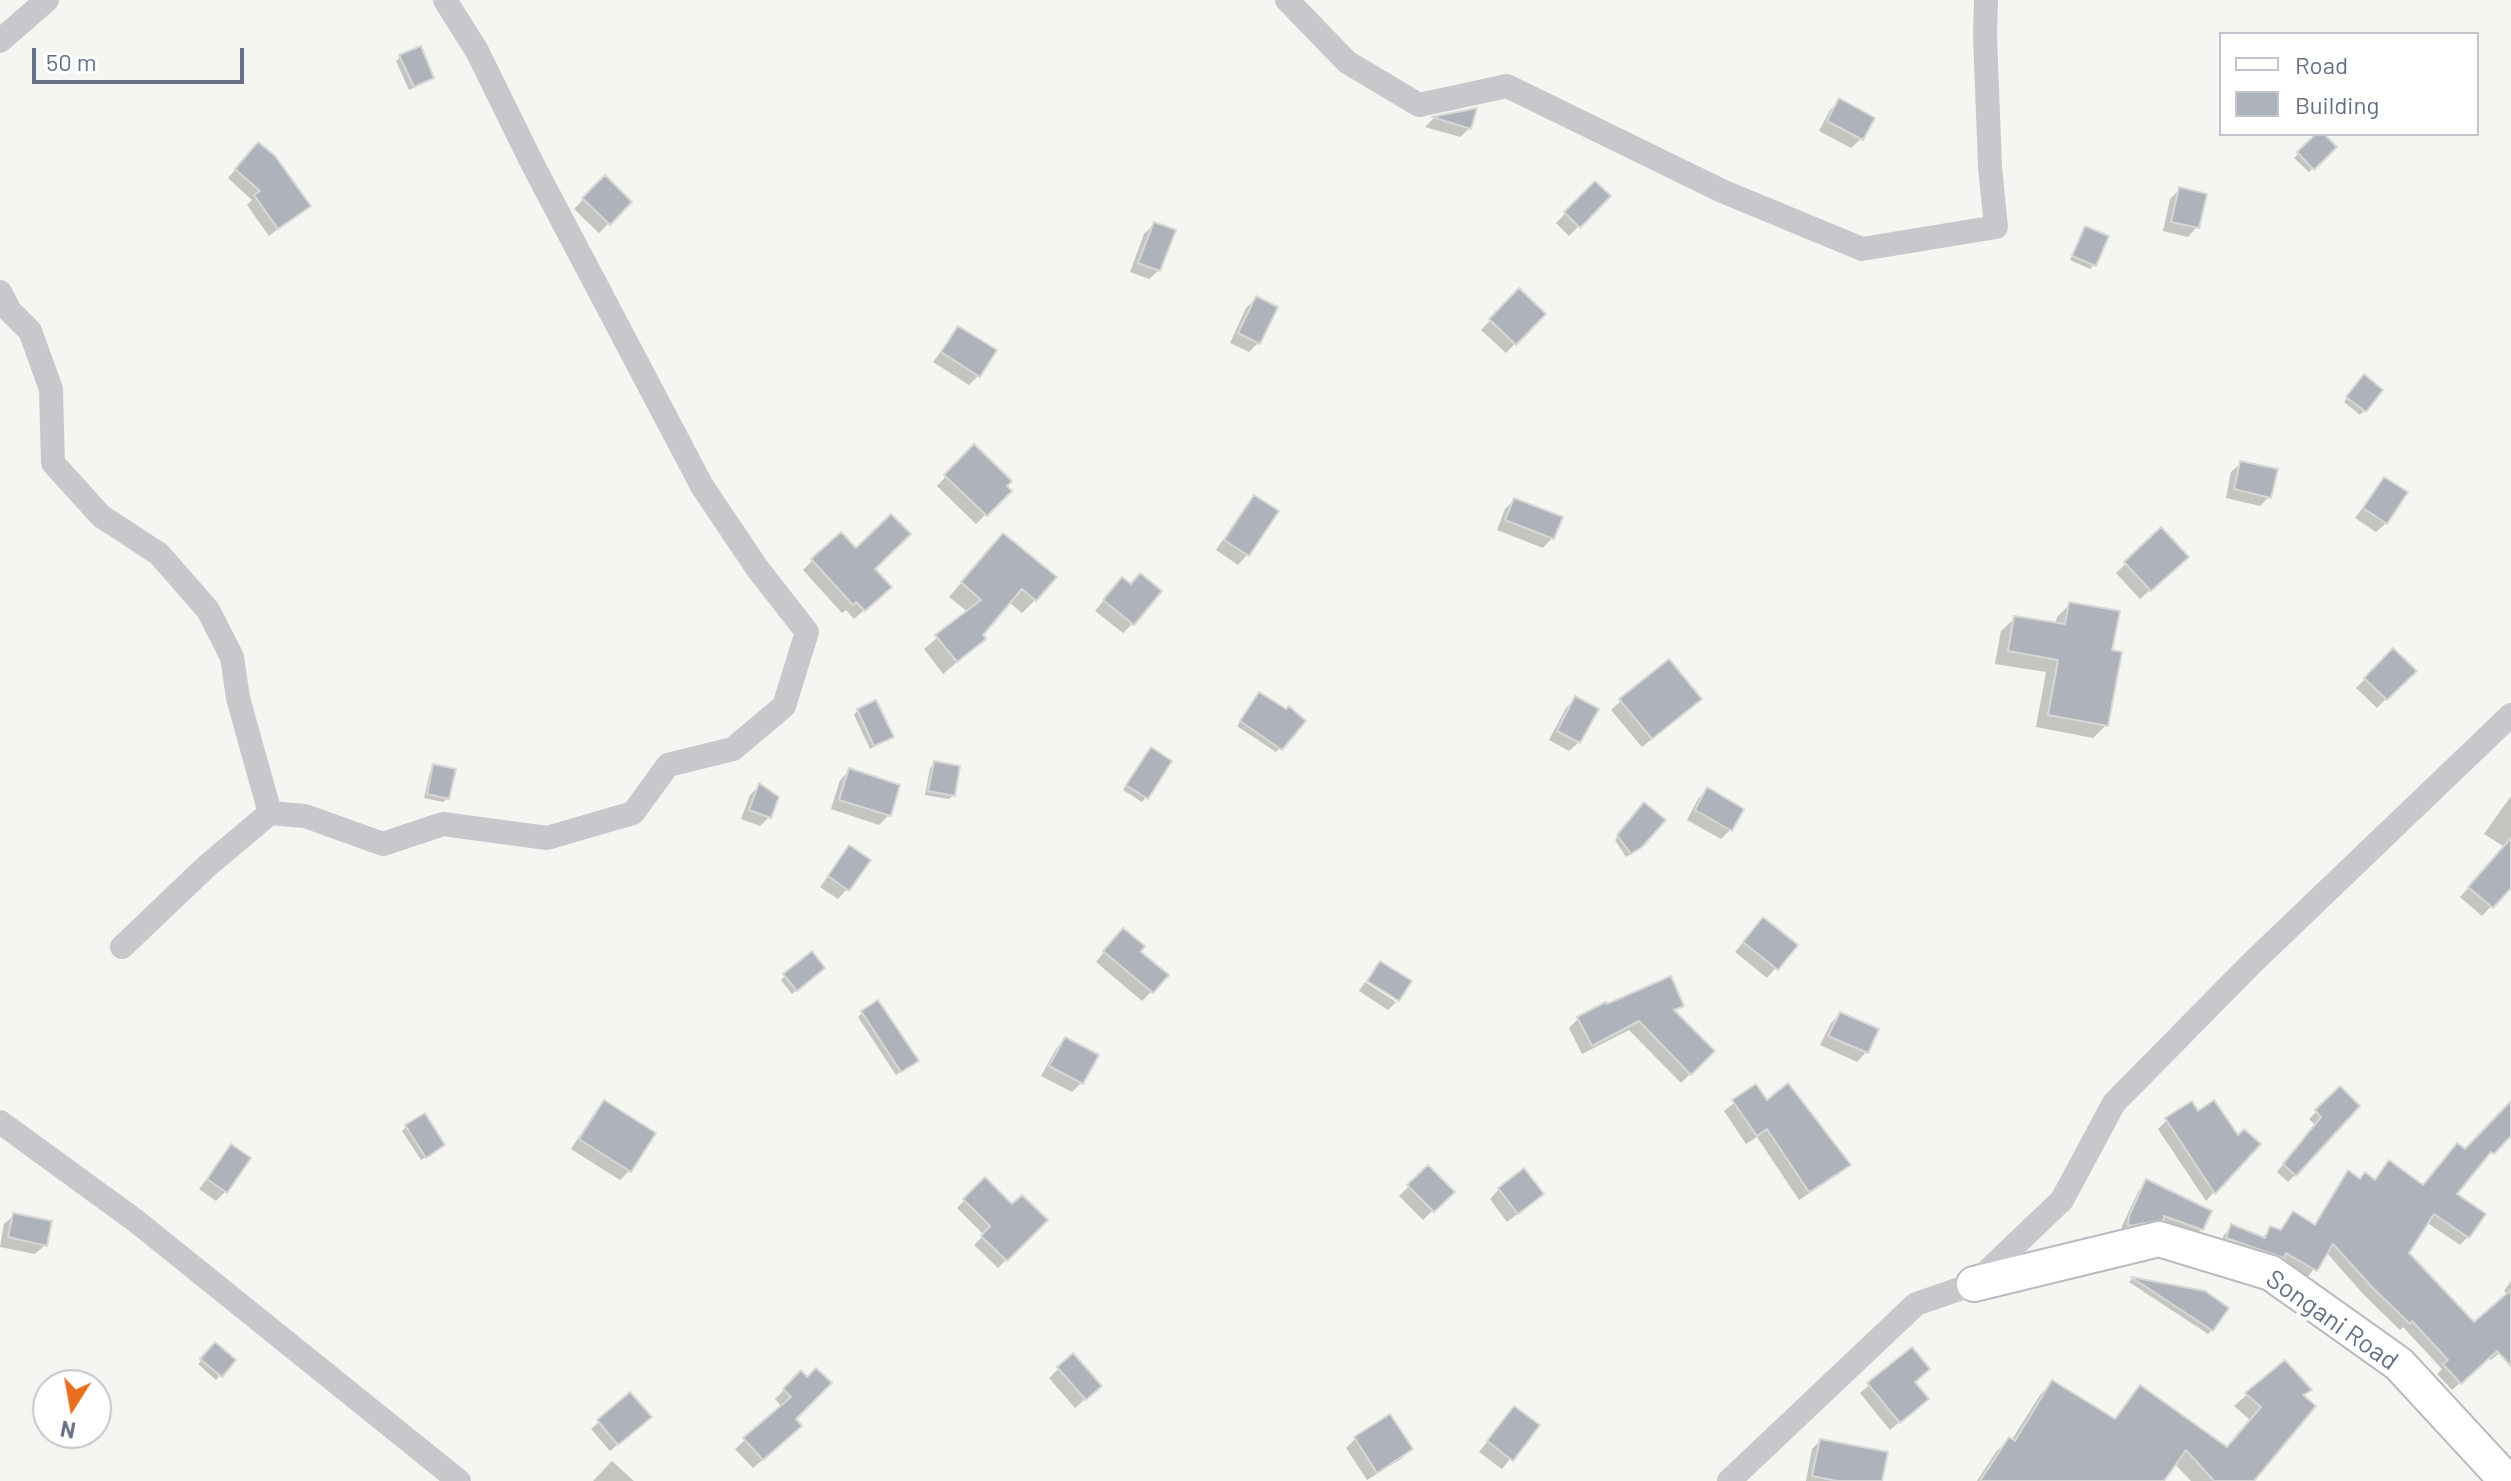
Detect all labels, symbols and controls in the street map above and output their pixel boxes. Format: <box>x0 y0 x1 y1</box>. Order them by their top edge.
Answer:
scale bar <box>36 32 248 82</box>
legend <box>2219 32 2479 136</box>
text: 50 m <box>46 47 97 76</box>
text: Road <box>2295 50 2348 79</box>
text: Building <box>2295 90 2379 119</box>
street label: Songani Road <box>2260 1263 2404 1377</box>
north arrow <box>32 1369 112 1449</box>
text: N <box>58 1416 77 1445</box>

